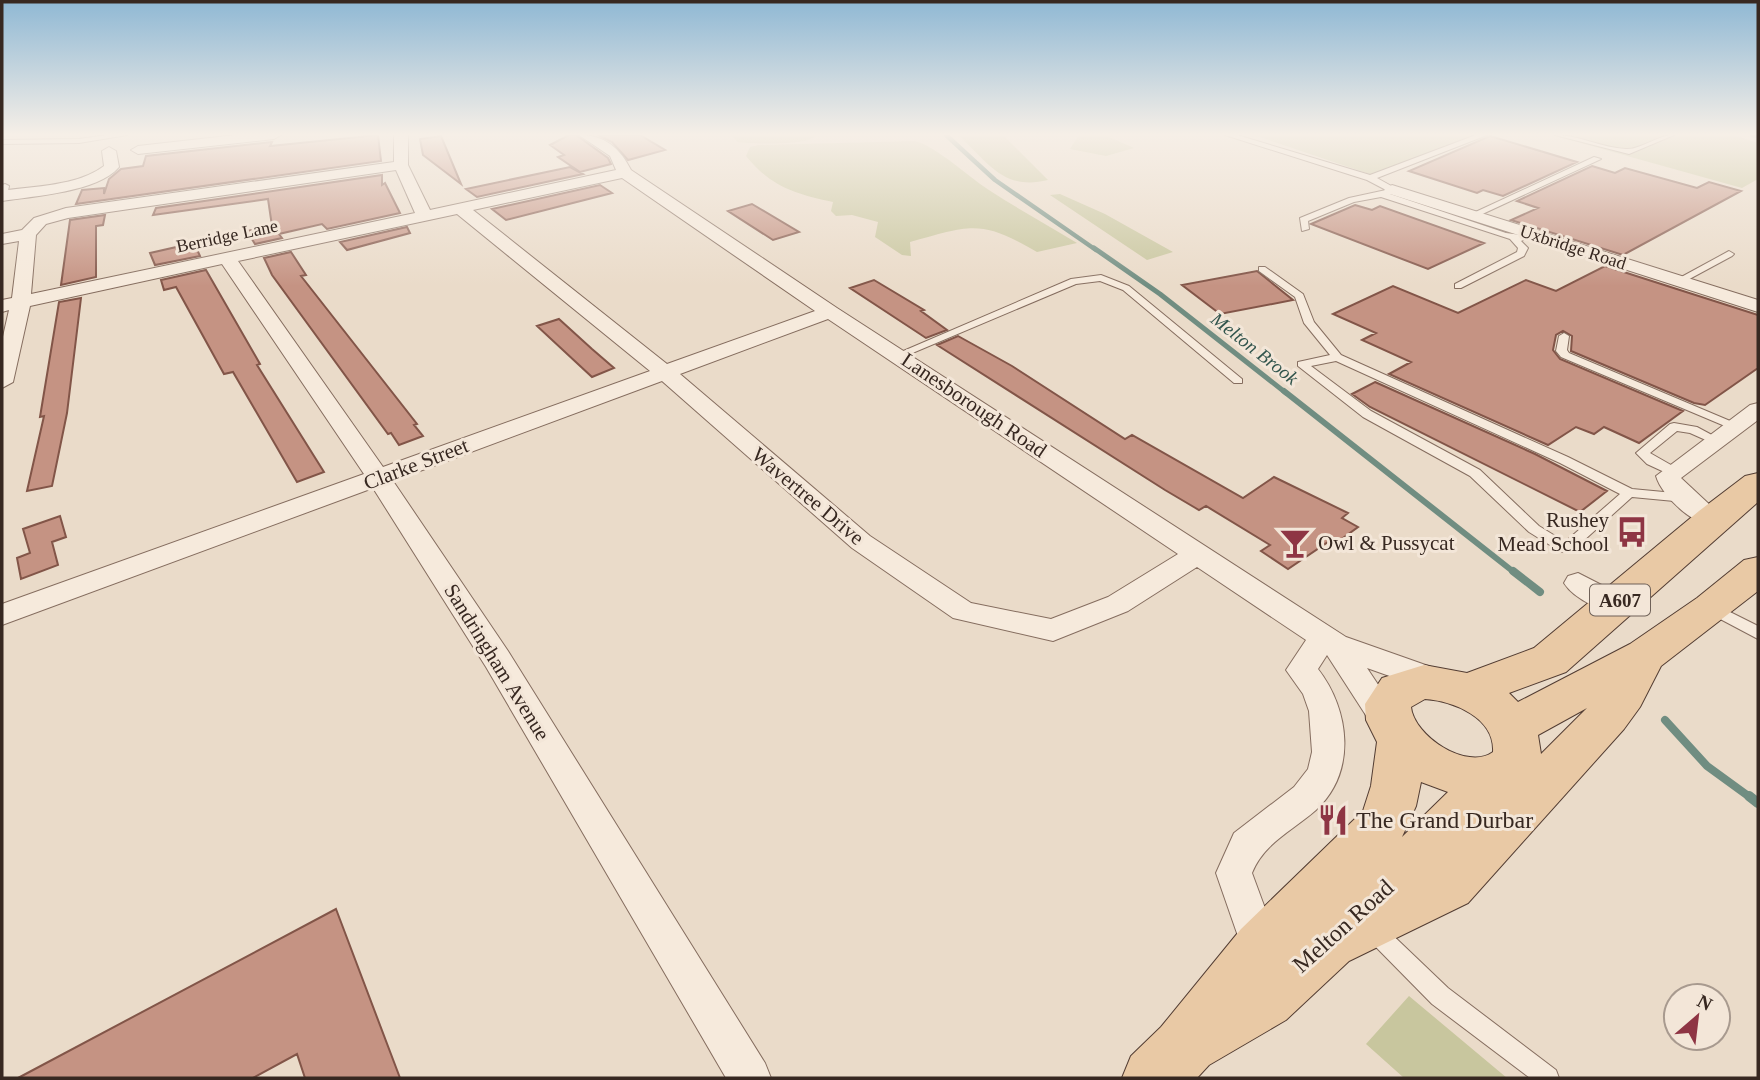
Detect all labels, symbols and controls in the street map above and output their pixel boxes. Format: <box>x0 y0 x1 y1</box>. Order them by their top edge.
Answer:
street label: Berridge Lane <box>174 215 280 257</box>
street label: Uxbridge Road <box>1517 220 1629 274</box>
water label: Melton Brook <box>1206 307 1303 389</box>
street label: Lanesborough Road <box>897 348 1051 463</box>
street label: Clarke Street <box>360 433 472 495</box>
street label: Wavertree Drive <box>747 442 869 550</box>
place label: Rushey Mead School <box>1498 508 1610 556</box>
bus stop icon: Rushey Mead School <box>1615 515 1649 549</box>
bar icon: Owl & Pussycat <box>1278 526 1312 560</box>
place label: Owl & Pussycat <box>1318 531 1455 555</box>
street label: Sandringham Avenue <box>439 579 555 745</box>
road number: A607 <box>1590 584 1650 615</box>
restaurant icon: The Grand Durbar <box>1316 803 1350 837</box>
place label: The Grand Durbar <box>1356 807 1533 833</box>
street label: Melton Road <box>1287 874 1399 978</box>
north arrow <box>1662 982 1732 1052</box>
text: N <box>1694 990 1716 1015</box>

